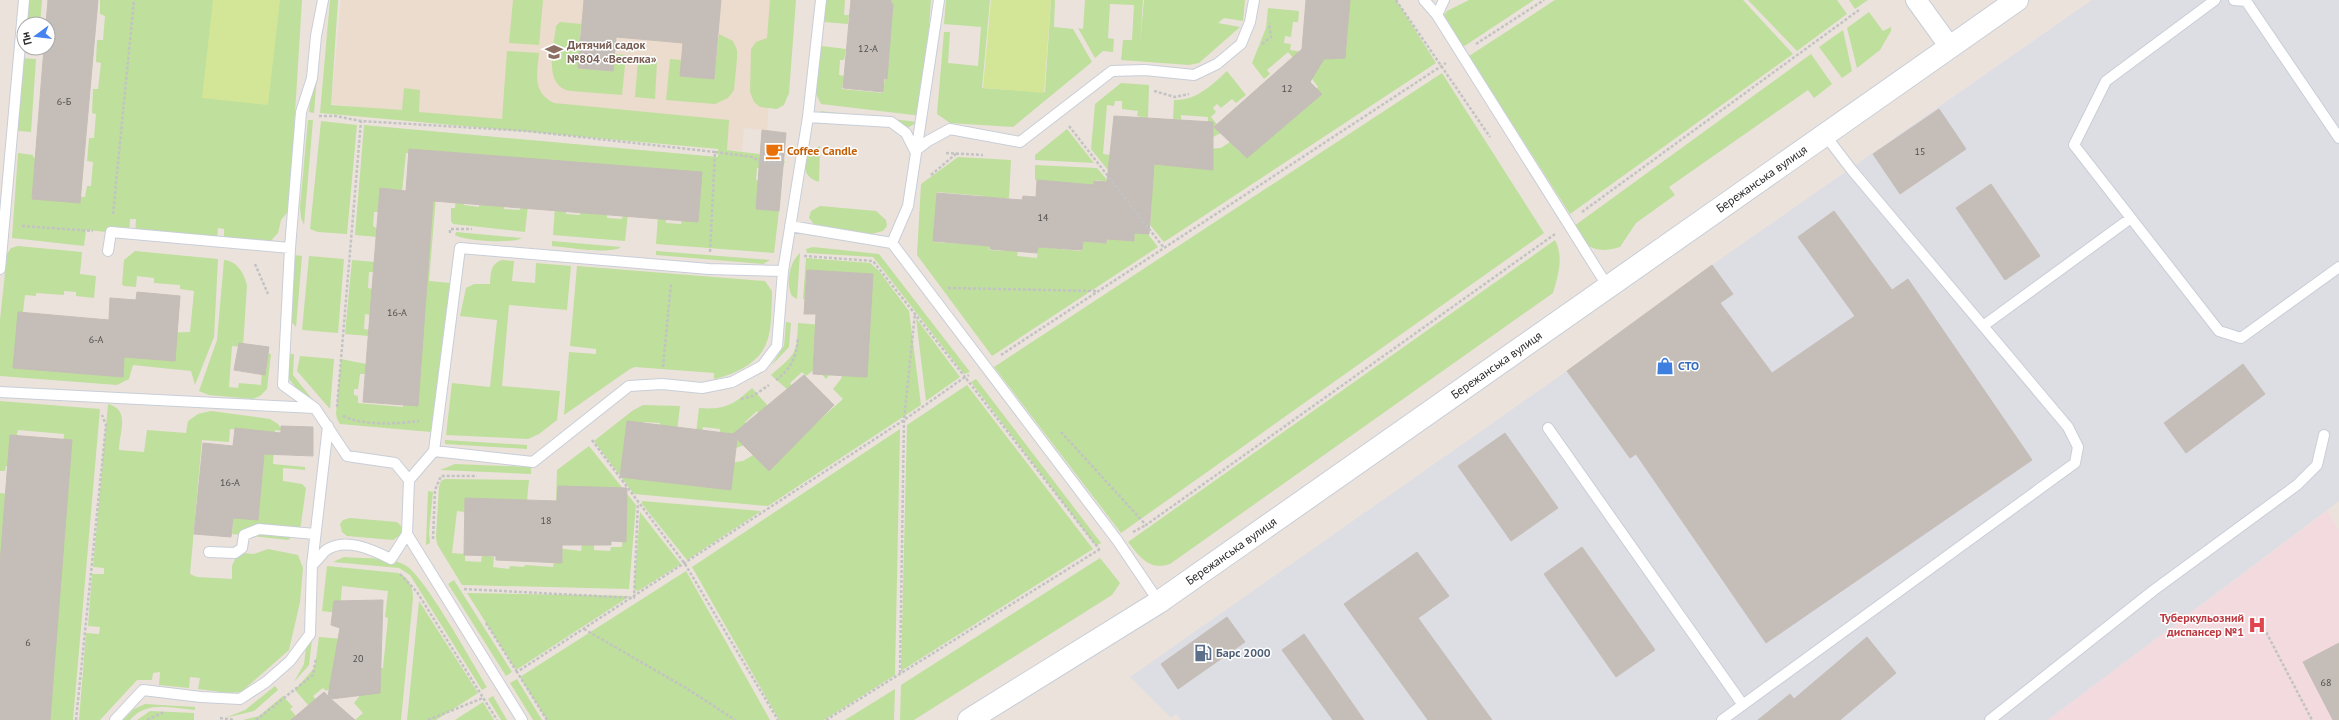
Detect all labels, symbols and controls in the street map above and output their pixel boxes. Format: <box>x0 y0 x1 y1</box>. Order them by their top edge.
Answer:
north arrow <box>16 16 56 56</box>
text: Пн <box>18 30 35 47</box>
place label: Дитячий садок №804 «Веселка» <box>567 37 657 66</box>
school or university icon: Дитячий садок №804 «Веселка» <box>544 42 564 62</box>
house number: 12-А <box>858 42 878 55</box>
house number: 12 <box>1282 82 1292 95</box>
house number: 6-Б <box>57 95 72 108</box>
cafe icon: Coffee Candle <box>764 141 784 161</box>
street label: Бережанська вулиця <box>1713 142 1810 216</box>
place label: Coffee Candle <box>787 143 857 158</box>
house number: 15 <box>1915 145 1925 158</box>
house number: 14 <box>1038 211 1049 224</box>
house number: 16-А <box>387 306 407 319</box>
street label: Бережанська вулиця <box>1448 328 1545 402</box>
house number: 6-А <box>89 333 103 346</box>
shop icon: СТО <box>1655 356 1675 376</box>
place label: СТО <box>1678 358 1699 373</box>
house number: 16-А <box>220 476 240 489</box>
house number: 18 <box>541 514 551 527</box>
street label: Бережанська вулиця <box>1183 514 1279 588</box>
place label: Туберкульозний диспансер №1 <box>2160 610 2244 639</box>
hospital icon: Туберкульозний диспансер №1 <box>2247 615 2267 635</box>
house number: 6 <box>25 636 31 649</box>
fuel station icon: Барс 2000 <box>1193 643 1213 663</box>
place label: Барс 2000 <box>1216 645 1271 660</box>
house number: 20 <box>353 652 364 665</box>
house number: 68 <box>2321 676 2331 689</box>

